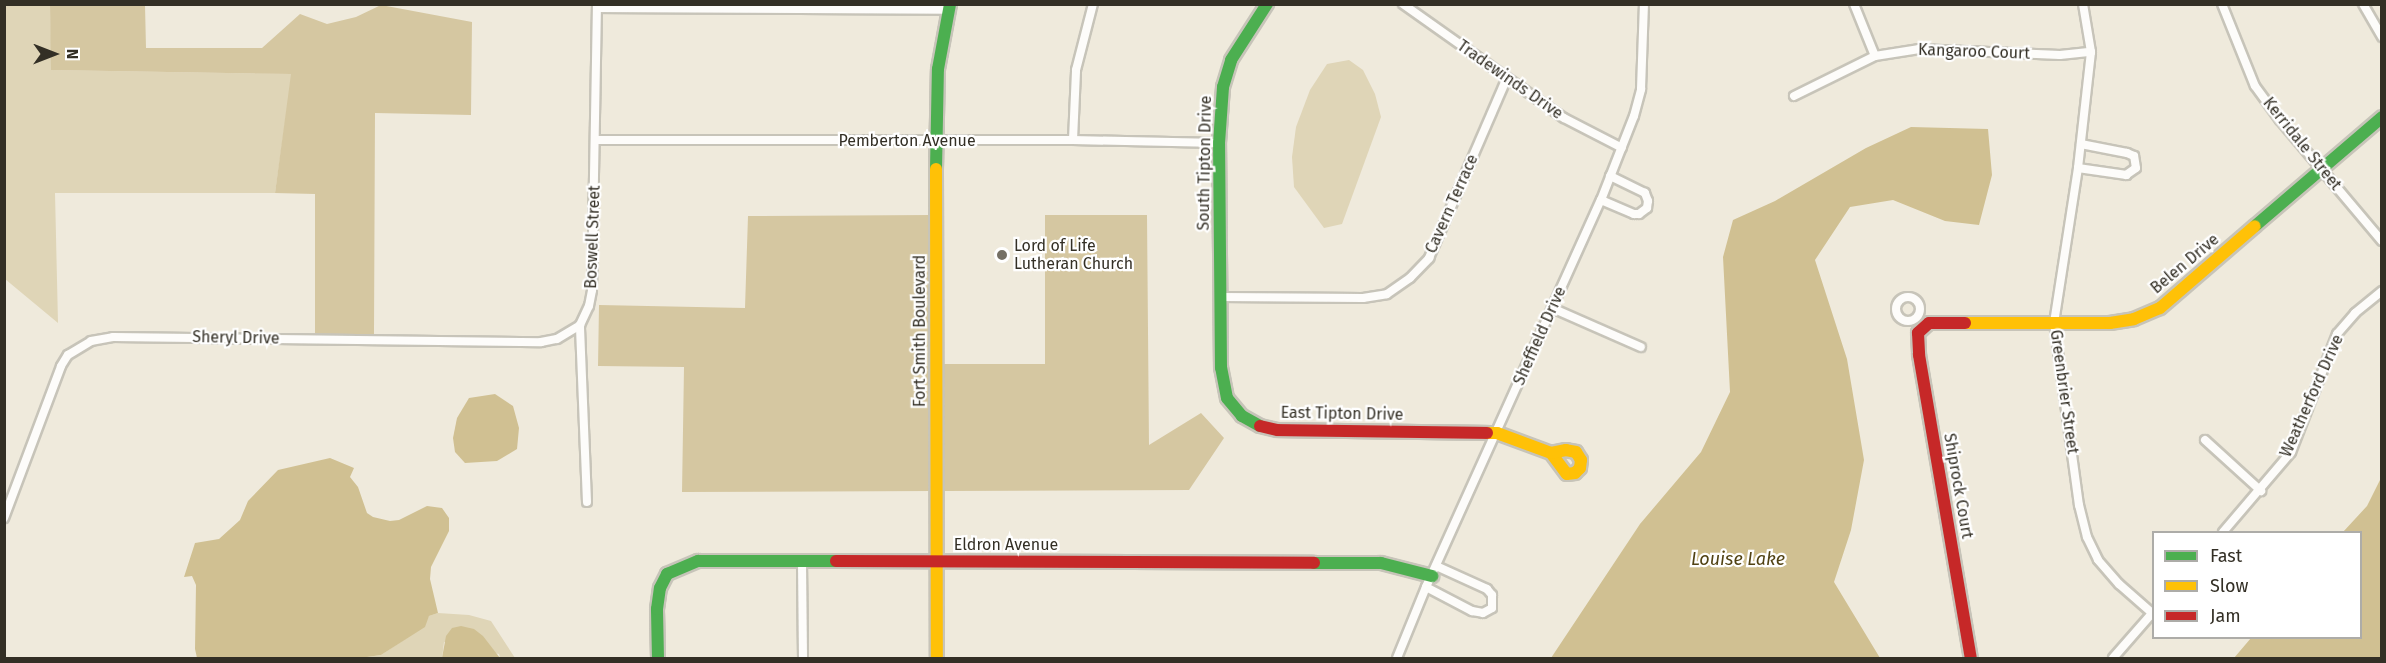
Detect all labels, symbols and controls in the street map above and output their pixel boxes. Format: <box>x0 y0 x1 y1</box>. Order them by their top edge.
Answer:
north arrow <box>24 24 84 84</box>
street label: Tradewinds Drive <box>1453 36 1567 124</box>
street label: Kangaroo Court <box>1918 40 2030 64</box>
text: N <box>63 49 82 59</box>
street label: Kerridale Street <box>2259 94 2345 194</box>
street label: South Tipton Drive <box>1194 95 1216 231</box>
street label: Pemberton Avenue <box>838 131 976 151</box>
street label: Cavern Terrace <box>1422 152 1482 256</box>
street label: Boswell Street <box>582 185 604 289</box>
street label: Belen Drive <box>2147 230 2223 298</box>
place label: Lord of Life Lutheran Church <box>1014 236 1133 274</box>
marker: Lord of Life Lutheran Church <box>995 248 1009 262</box>
street label: Fort Smith Boulevard <box>910 255 930 407</box>
street label: Sheffield Drive <box>1510 284 1570 388</box>
street label: Sheryl Drive <box>192 328 280 348</box>
street label: Greenbrier Street <box>2046 329 2082 455</box>
street label: Weatherford Drive <box>2276 332 2348 460</box>
street label: East Tipton Drive <box>1280 403 1404 425</box>
street label: Shiprock Court <box>1939 432 1977 540</box>
legend <box>2152 531 2362 639</box>
street label: Eldron Avenue <box>954 535 1058 555</box>
text: Fast <box>2210 545 2242 567</box>
water label: Louise Lake <box>1691 548 1785 570</box>
text: Slow <box>2210 575 2248 597</box>
text: Jam <box>2210 605 2241 627</box>

